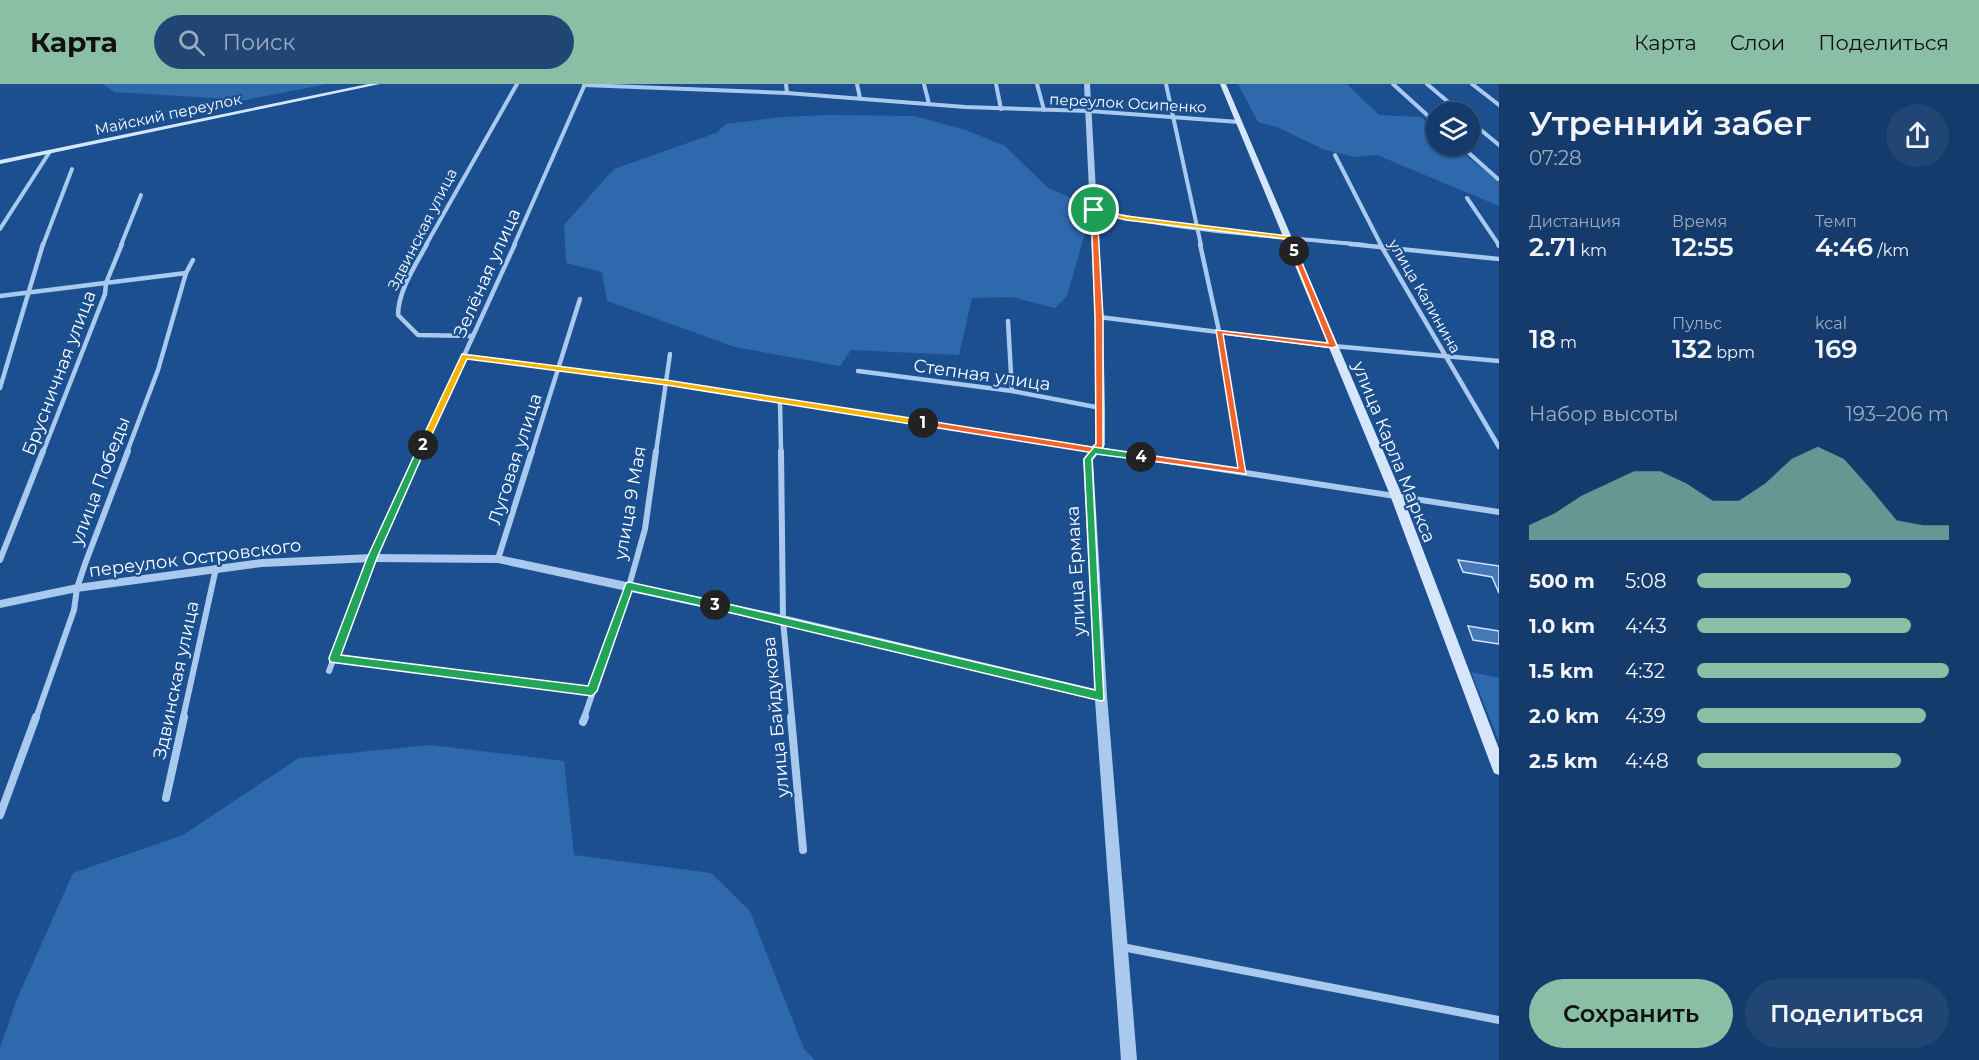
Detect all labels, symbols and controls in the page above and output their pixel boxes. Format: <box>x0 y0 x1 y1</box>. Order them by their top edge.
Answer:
search box <box>154 15 574 69</box>
text: Карта <box>30 25 118 59</box>
icon: search <box>175 26 208 59</box>
text: Поиск <box>223 29 295 56</box>
text: Карта <box>1634 30 1697 55</box>
text: Слои <box>1730 30 1785 55</box>
text: Поделиться <box>1818 30 1949 55</box>
street label: Майский переулок <box>93 89 244 139</box>
street label: переулок Осипенко <box>1049 89 1207 117</box>
map controls <box>1426 102 1480 156</box>
button: layers <box>1426 102 1480 156</box>
text: Утренний забег <box>1529 103 1811 143</box>
button: share <box>1886 104 1949 167</box>
text: 07:28 <box>1529 146 1582 170</box>
street label: Здвинская улица <box>383 165 461 293</box>
pin <box>1068 184 1119 235</box>
icon: arrive <box>1077 193 1110 226</box>
street label: Зелёная улица <box>449 205 525 341</box>
text: Дистанция <box>1529 212 1621 231</box>
text: Время <box>1672 212 1727 231</box>
text: Темп <box>1815 212 1857 231</box>
text: 2.71 <box>1529 231 1576 263</box>
text: 12:55 <box>1672 231 1734 263</box>
text: 4:46 <box>1815 231 1873 263</box>
street label: улица Калинина <box>1384 235 1465 357</box>
pin: 5 <box>1279 236 1309 266</box>
text: 5 <box>1289 241 1299 260</box>
text: km <box>1576 241 1607 260</box>
text: /km <box>1873 241 1909 260</box>
street label: Брусничная улица <box>17 287 101 459</box>
text: Пульс <box>1672 314 1722 333</box>
text: kcal <box>1815 314 1847 333</box>
text: 18 <box>1529 323 1556 355</box>
text: m <box>1556 333 1577 352</box>
text: 132 <box>1672 333 1712 365</box>
text: 169 <box>1815 333 1858 365</box>
text: bpm <box>1712 343 1755 362</box>
street label: Степная улица <box>912 354 1052 396</box>
street label: улица Карла Маркса <box>1347 357 1440 546</box>
street label: Луговая улица <box>483 390 547 528</box>
text: Набор высоты <box>1529 402 1678 426</box>
text: 193–206 m <box>1846 402 1949 426</box>
pin: 1 <box>908 408 938 438</box>
text: 1 <box>920 413 926 432</box>
street label: улица Победы <box>65 414 135 549</box>
pin: 2 <box>408 430 438 460</box>
text: 2 <box>418 435 428 454</box>
pin: 4 <box>1126 442 1156 472</box>
street label: улица 9 Мая <box>609 444 651 563</box>
text: 4 <box>1135 447 1147 466</box>
street label: улица Ермака <box>1062 505 1090 638</box>
street label: переулок Островского <box>87 534 303 582</box>
text: 500 m <box>1529 569 1595 593</box>
text: 5:08 <box>1625 569 1667 593</box>
pin: 3 <box>700 590 730 620</box>
text: 3 <box>710 595 720 614</box>
street label: Здвинская улица <box>148 599 204 761</box>
text: 1.0 km <box>1529 614 1595 638</box>
text: 4:43 <box>1625 614 1667 638</box>
street label: улица Байдукова <box>758 636 794 799</box>
text: 1.5 km <box>1529 659 1594 683</box>
text: 4:32 <box>1625 659 1665 683</box>
text: 2.0 km <box>1529 704 1599 728</box>
text: 4:39 <box>1625 704 1666 728</box>
text: 2.5 km <box>1529 749 1598 773</box>
text: 4:48 <box>1625 749 1669 773</box>
button: Сохранить <box>1529 979 1733 1048</box>
button: Поделиться <box>1745 979 1949 1048</box>

